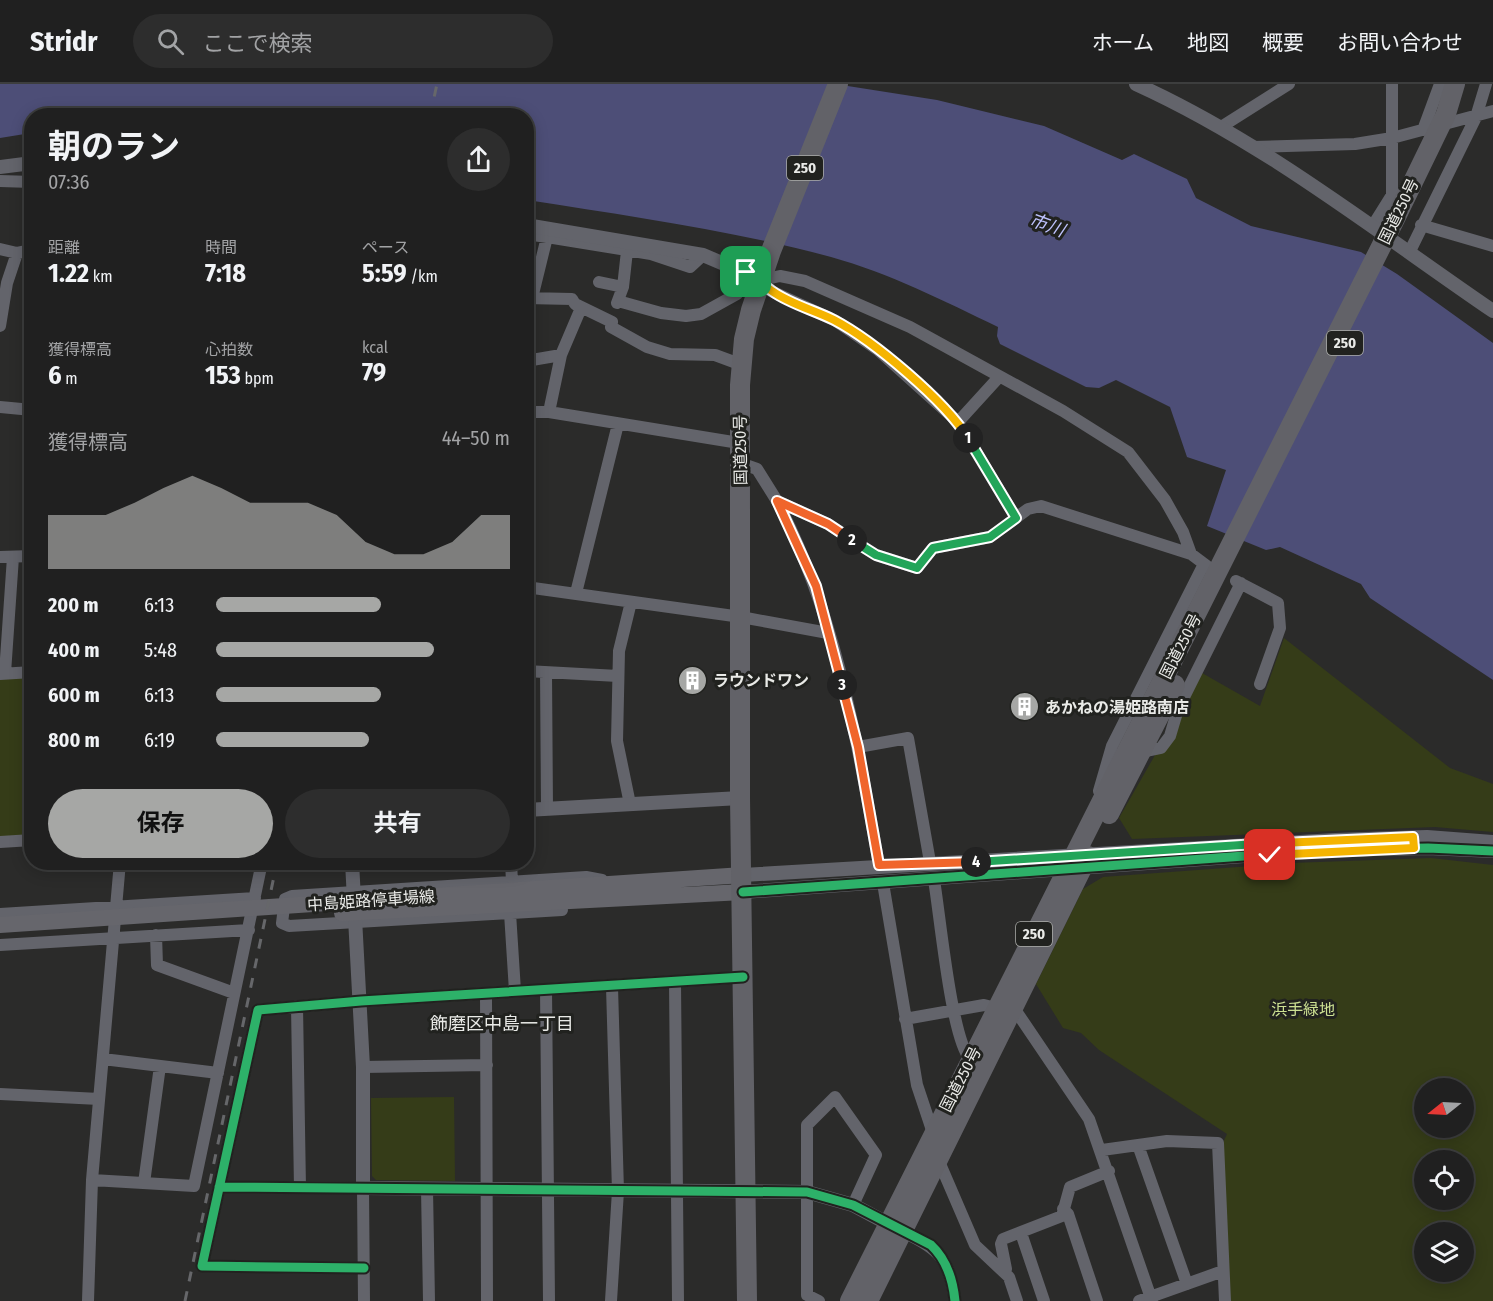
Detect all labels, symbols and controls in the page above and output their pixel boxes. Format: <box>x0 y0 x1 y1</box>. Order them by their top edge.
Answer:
search box <box>133 14 553 68</box>
text: Stridr <box>30 25 97 58</box>
icon: search <box>154 25 187 58</box>
text: ここで検索 <box>202 30 312 57</box>
text: ホーム <box>1092 30 1154 56</box>
text: 地図 <box>1187 30 1229 56</box>
text: 概要 <box>1262 30 1304 56</box>
text: お問い合わせ <box>1337 30 1463 56</box>
text: 朝のラン <box>48 127 180 167</box>
button: share <box>447 128 510 191</box>
road number: 250 <box>787 156 823 180</box>
text: 07:36 <box>48 170 90 194</box>
street label: 国道250号 <box>1374 175 1422 247</box>
water label: 市川 <box>1026 209 1070 242</box>
text: 距離 <box>48 238 80 257</box>
text: 時間 <box>205 238 237 257</box>
text: ペース <box>362 238 409 257</box>
pin <box>720 246 771 297</box>
icon: arrive <box>729 255 762 288</box>
text: 1.22 <box>48 258 89 289</box>
text: 7:18 <box>205 258 246 289</box>
text: 5:59 <box>362 258 407 289</box>
text: km <box>89 267 113 286</box>
text: /km <box>407 267 438 286</box>
road number: 250 <box>1327 331 1363 355</box>
text: kcal <box>362 338 388 357</box>
text: 獲得標高 <box>48 340 112 359</box>
text: 心拍数 <box>205 340 253 359</box>
text: 79 <box>362 357 386 388</box>
text: 6 <box>48 360 62 391</box>
text: 153 <box>205 360 241 391</box>
text: m <box>62 369 78 388</box>
text: bpm <box>241 369 274 388</box>
street label: 国道250号 <box>730 414 751 486</box>
pin: 1 <box>953 423 983 453</box>
text: 44–50 m <box>442 426 510 450</box>
text: 1 <box>965 428 971 447</box>
text: 獲得標高 <box>48 430 128 454</box>
pin: 2 <box>837 525 867 555</box>
text: 2 <box>848 530 856 549</box>
text: 200 m <box>48 593 99 617</box>
text: 6:13 <box>144 593 174 617</box>
street label: 国道250号 <box>1156 610 1205 682</box>
text: 400 m <box>48 638 100 662</box>
text: 5:48 <box>144 638 177 662</box>
building icon: ラウンドワン <box>676 664 708 696</box>
pin: 3 <box>827 670 857 700</box>
place label: ラウンドワン <box>713 671 809 690</box>
text: 3 <box>838 675 846 694</box>
text: 600 m <box>48 683 100 707</box>
text: 6:13 <box>144 683 174 707</box>
building icon: あかねの湯姫路南店 <box>1008 691 1040 723</box>
place label: あかねの湯姫路南店 <box>1045 698 1189 717</box>
text: 800 m <box>48 728 100 752</box>
text: 6:19 <box>144 728 175 752</box>
button: 保存 <box>48 789 273 858</box>
button: 共有 <box>285 789 510 858</box>
pin <box>1244 829 1295 880</box>
icon: check <box>1253 838 1286 871</box>
pin: 4 <box>961 847 991 877</box>
text: 4 <box>972 852 980 871</box>
street label: 中島姫路停車場線 <box>307 887 436 914</box>
road number: 250 <box>1016 922 1052 946</box>
park label: 浜手緑地 <box>1271 1000 1335 1019</box>
district label: 飾磨区中島一丁目 <box>430 1013 574 1035</box>
street label: 国道250号 <box>936 1043 985 1115</box>
north arrow <box>1414 1078 1474 1138</box>
map controls <box>1414 1078 1474 1282</box>
button: locate <box>1414 1150 1474 1210</box>
button: layers <box>1414 1222 1474 1282</box>

